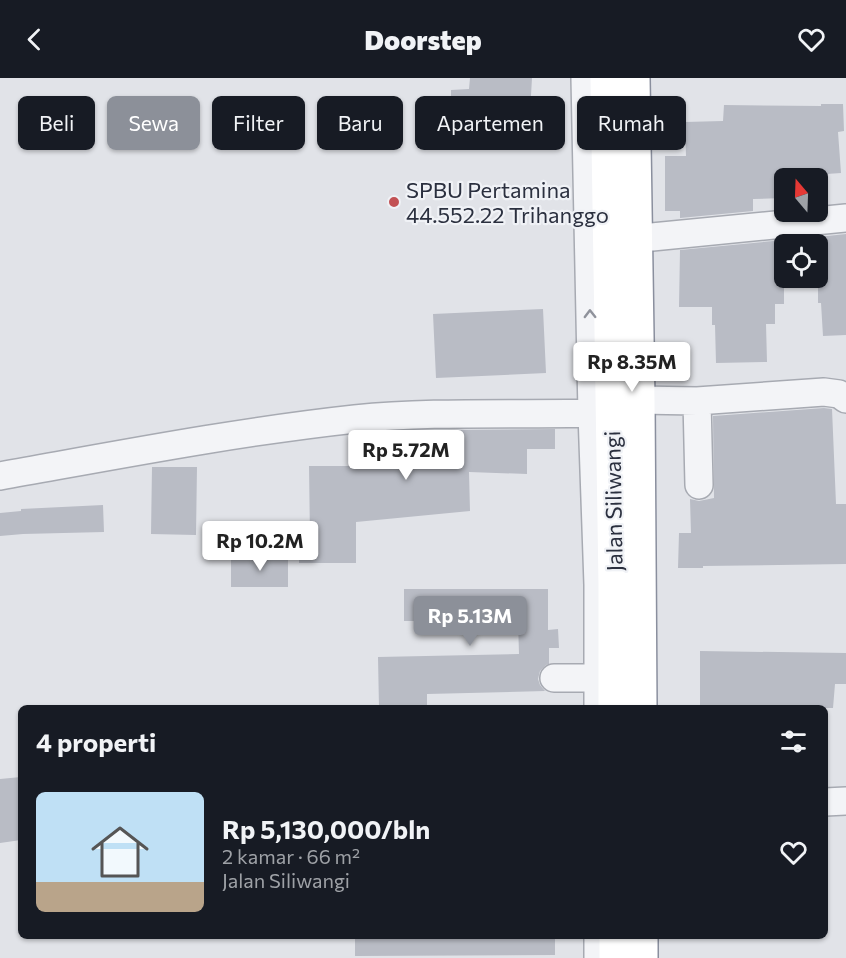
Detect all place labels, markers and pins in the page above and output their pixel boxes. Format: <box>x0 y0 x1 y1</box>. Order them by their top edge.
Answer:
place label: SPBU Pertamina 44.552.22 Trihanggo <box>406 176 609 228</box>
marker: SPBU Pertamina 44.552.22 Trihanggo <box>387 195 401 209</box>
pin: Rp 8.35M <box>570 342 694 393</box>
pin: Rp 5.72M <box>344 430 468 481</box>
pin: Rp 10.2M <box>198 521 322 572</box>
pin: Rp 5.13M <box>408 596 532 647</box>

